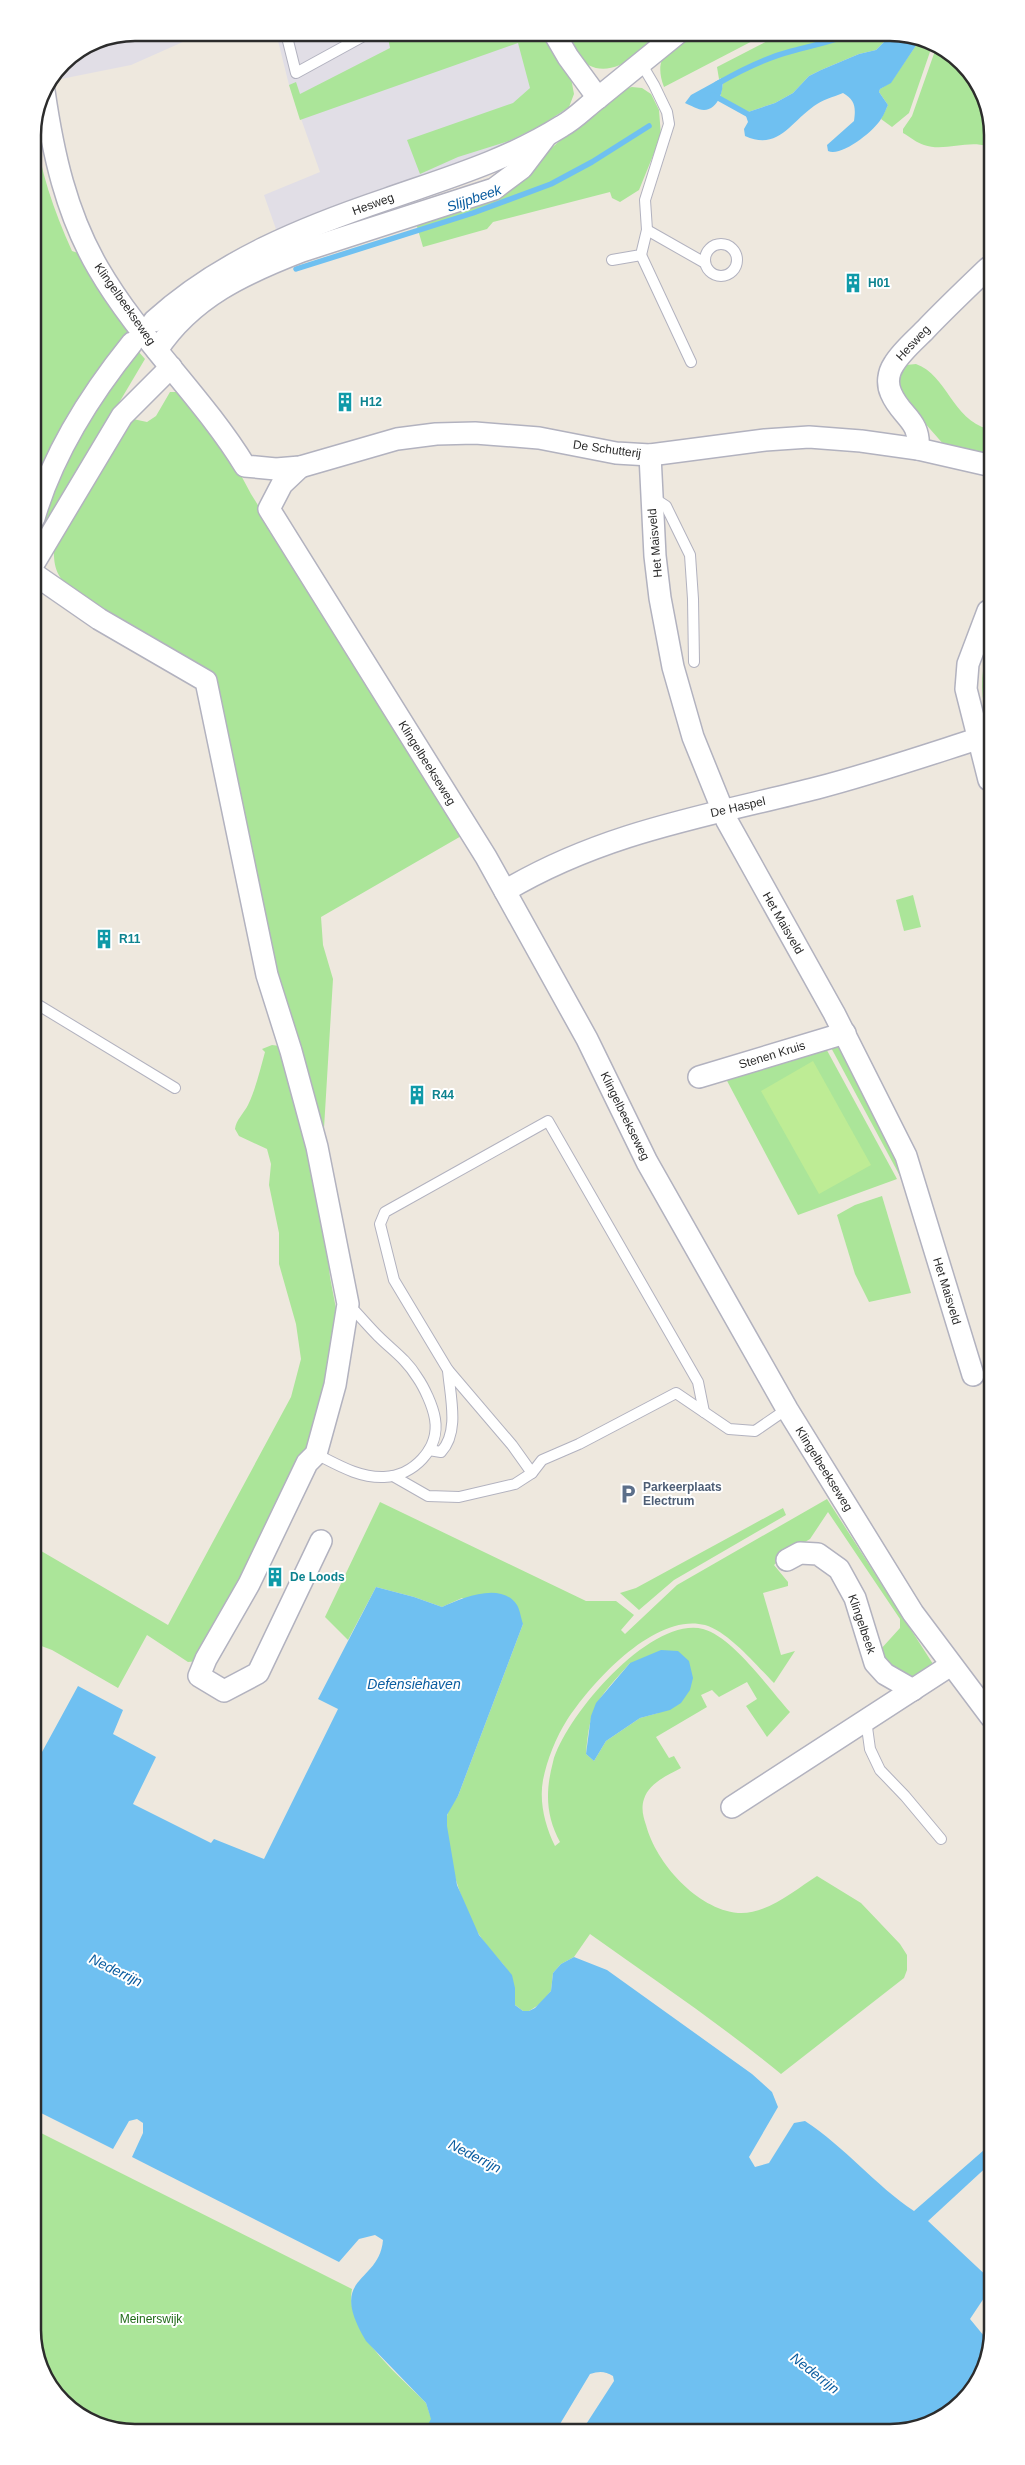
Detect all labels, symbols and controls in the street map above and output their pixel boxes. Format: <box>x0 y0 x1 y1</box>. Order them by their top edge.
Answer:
water label: Slijpbeek <box>445 181 504 215</box>
street label: Hesweg <box>350 190 396 218</box>
street label: Klingelbeekseweg <box>92 260 158 348</box>
building icon: H01 <box>842 272 864 294</box>
place label: H01 <box>868 276 890 290</box>
street label: Hesweg <box>893 322 933 364</box>
building icon: H12 <box>334 391 356 413</box>
place label: H12 <box>360 395 382 409</box>
street label: De Schutterij <box>572 437 642 461</box>
street label: Het Maisveld <box>645 508 665 578</box>
street label: Klingelbeekseweg <box>395 718 459 808</box>
street label: De Haspel <box>709 794 767 820</box>
street label: Het Maisveld <box>760 889 806 957</box>
building icon: R11 <box>93 928 115 950</box>
place label: R11 <box>119 932 141 946</box>
street label: Stenen Kruis <box>737 1038 807 1072</box>
street label: Klingelbeekseweg <box>598 1069 652 1163</box>
building icon: R44 <box>406 1084 428 1106</box>
place label: R44 <box>432 1088 454 1102</box>
street label: Het Maisveld <box>930 1256 964 1326</box>
street label: Klingelbeekseweg <box>792 1424 856 1514</box>
place label: Parkeerplaats Electrum <box>643 1480 722 1508</box>
parking icon: Parkeerplaats Electrum <box>617 1483 639 1505</box>
building icon: De Loods <box>264 1566 286 1588</box>
place label: De Loods <box>290 1570 345 1584</box>
street label: Klingelbeek <box>845 1592 879 1657</box>
water label: Defensiehaven <box>367 1676 461 1692</box>
water label: Nederrijn <box>87 1950 145 1990</box>
water label: Nederrijn <box>446 2136 504 2176</box>
park label: Meinerswijk <box>120 2312 183 2326</box>
water label: Nederrijn <box>788 2349 842 2397</box>

